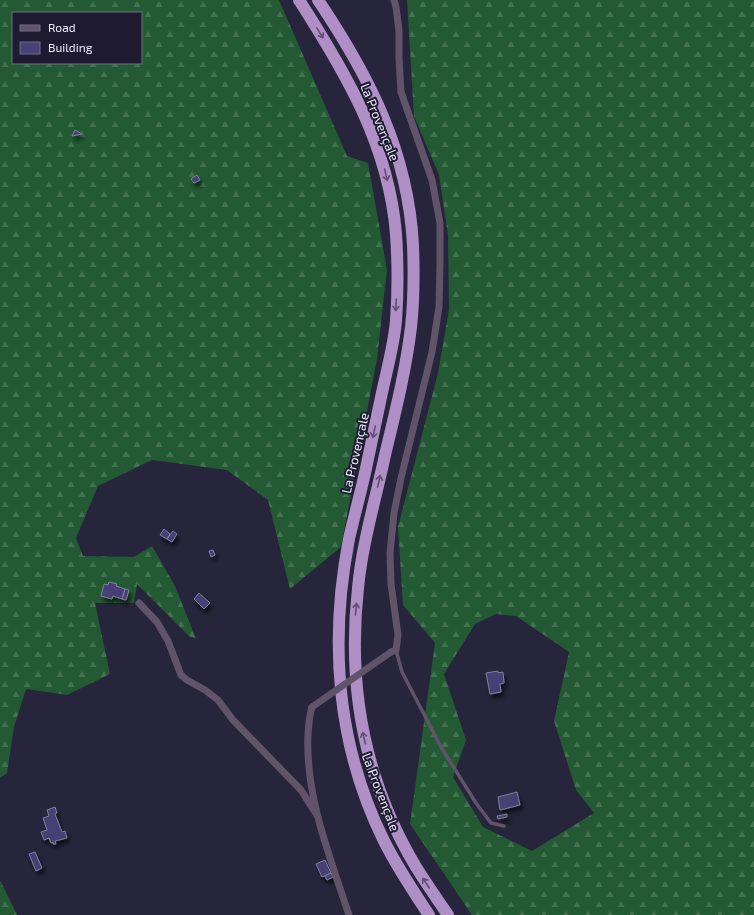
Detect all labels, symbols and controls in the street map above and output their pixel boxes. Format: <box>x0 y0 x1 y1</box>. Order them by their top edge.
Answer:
legend <box>12 12 142 64</box>
text: Road <box>48 20 76 34</box>
one-way arrow <box>316 27 324 38</box>
text: Building <box>48 40 93 54</box>
street label: La Provençale <box>356 81 403 164</box>
one-way arrow <box>383 169 390 182</box>
one-way arrow <box>392 298 400 311</box>
street label: La Provençale <box>338 411 373 495</box>
one-way arrow <box>369 425 377 438</box>
one-way arrow <box>376 475 384 488</box>
one-way arrow <box>352 603 359 616</box>
one-way arrow <box>360 732 367 745</box>
street label: La Provençale <box>358 751 403 834</box>
one-way arrow <box>422 877 430 888</box>

